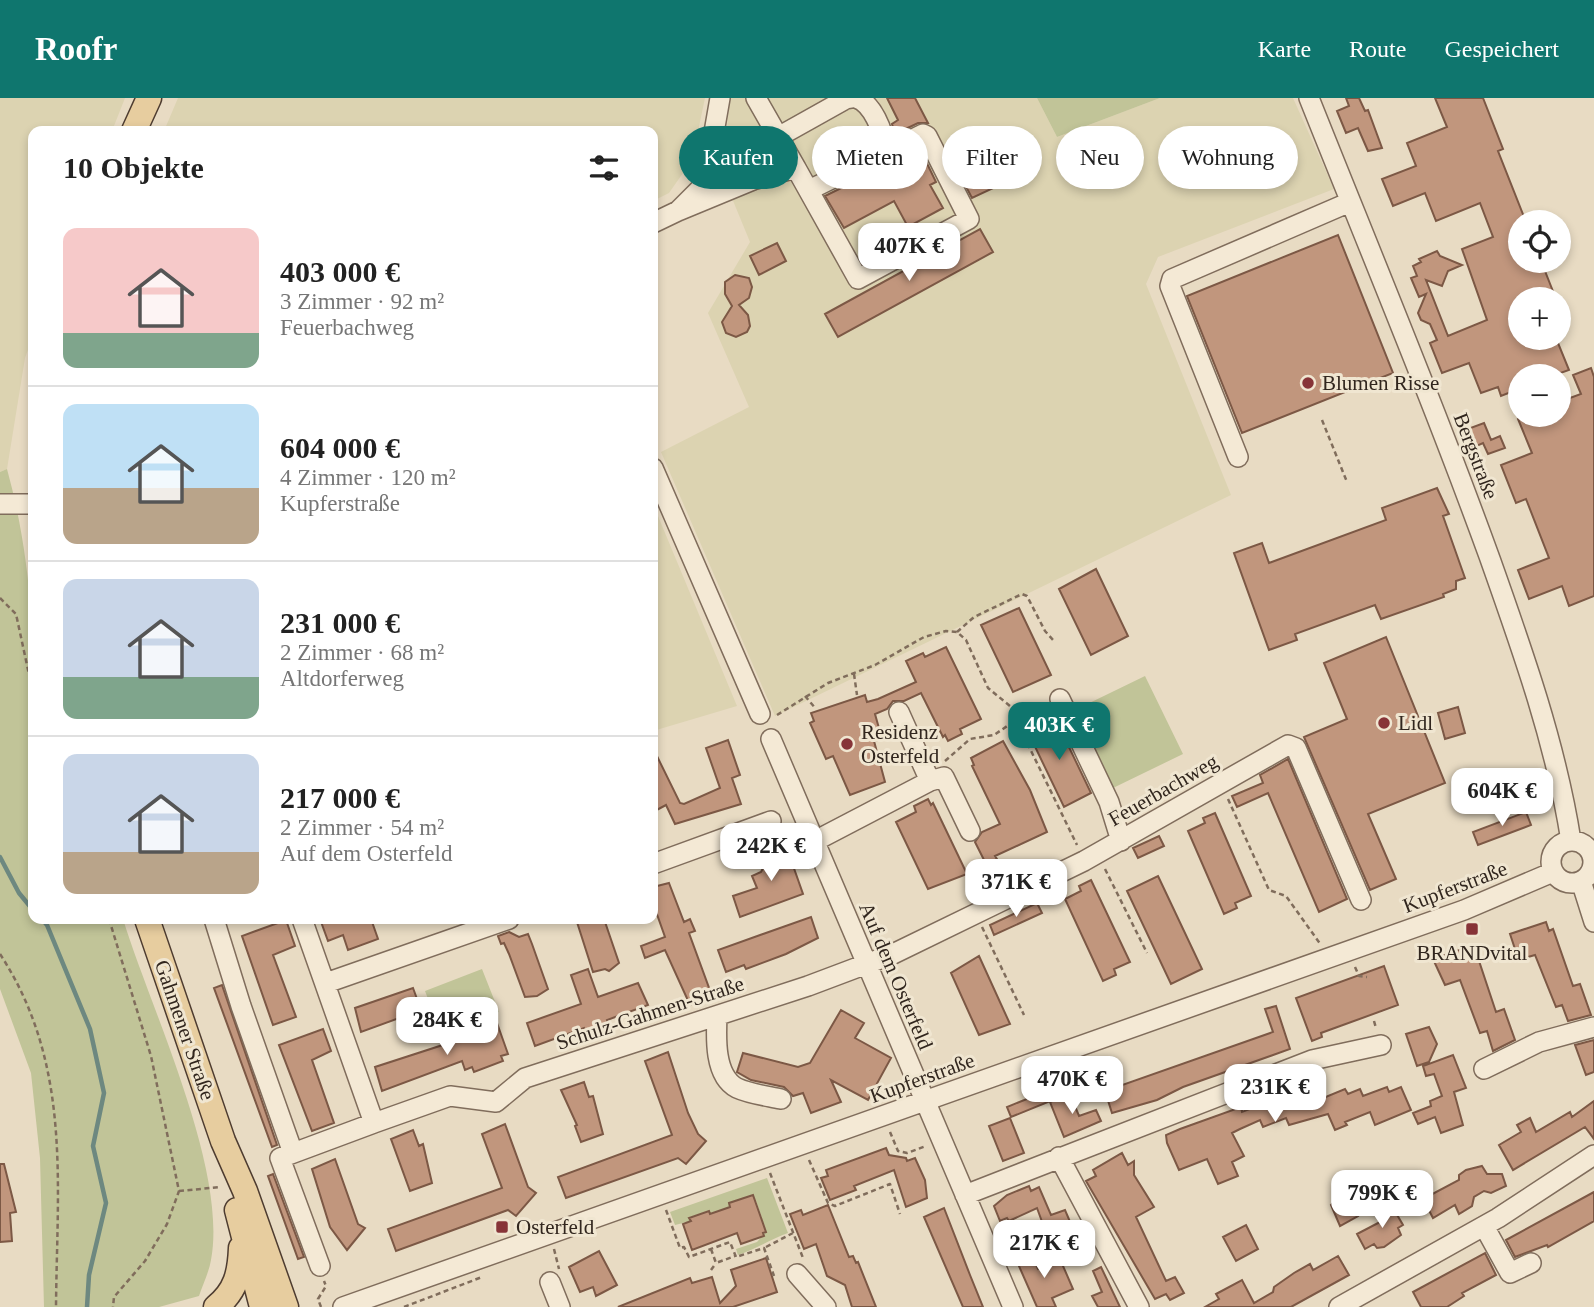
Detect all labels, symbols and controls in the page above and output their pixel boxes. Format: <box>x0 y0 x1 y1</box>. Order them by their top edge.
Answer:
text: Roofr <box>35 31 117 67</box>
text: Karte <box>1258 36 1311 62</box>
text: Route <box>1349 36 1406 62</box>
text: Gespeichert <box>1444 36 1559 62</box>
chip: Kaufen <box>679 126 798 189</box>
chip: Mieten <box>812 126 928 189</box>
chip: Filter <box>942 126 1042 189</box>
chip: Neu <box>1056 126 1144 189</box>
chip: Wohnung <box>1158 126 1298 189</box>
icon: filters <box>585 149 623 187</box>
text: 10 Objekte <box>63 151 204 184</box>
map controls <box>1508 210 1571 427</box>
button: locate <box>1508 210 1571 273</box>
pin: 407K € <box>852 223 966 283</box>
text: 407K € <box>874 233 944 258</box>
text: 403 000 € <box>280 255 400 288</box>
icon: home <box>119 256 203 340</box>
button: + <box>1508 287 1571 350</box>
text: 3 Zimmer · 92 m² <box>280 289 444 314</box>
text: Feuerbachweg <box>280 315 414 340</box>
button: − <box>1508 364 1571 427</box>
place label: Blumen Risse <box>1322 371 1439 395</box>
marker: Blumen Risse <box>1300 375 1316 391</box>
street label: Bergstraße <box>1449 409 1503 503</box>
text: 604 000 € <box>280 431 400 464</box>
icon: home <box>119 432 203 516</box>
text: 4 Zimmer · 120 m² <box>280 465 456 490</box>
text: Kupferstraße <box>280 491 400 516</box>
text: 231 000 € <box>280 606 400 639</box>
icon: home <box>119 607 203 691</box>
text: 2 Zimmer · 68 m² <box>280 640 444 665</box>
text: Altdorferweg <box>280 666 404 691</box>
pin: 403K € <box>1002 702 1116 762</box>
place label: Lidl <box>1398 711 1433 735</box>
text: 403K € <box>1024 712 1094 737</box>
marker: Lidl <box>1376 715 1392 731</box>
place label: Residenz Osterfeld <box>861 720 940 768</box>
marker: Residenz Osterfeld <box>839 736 855 752</box>
street label: Feuerbachweg <box>1104 749 1222 831</box>
pin: 604K € <box>1445 768 1559 828</box>
text: 604K € <box>1467 778 1537 803</box>
text: 217 000 € <box>280 781 400 814</box>
icon: home <box>119 782 203 866</box>
text: 2 Zimmer · 54 m² <box>280 815 444 840</box>
pin: 242K € <box>714 824 828 883</box>
text: 242K € <box>736 833 806 858</box>
text: Auf dem Osterfeld <box>280 841 452 866</box>
street label: Kupferstraße <box>1400 856 1510 918</box>
pin: 371K € <box>959 860 1073 919</box>
text: 371K € <box>981 869 1051 894</box>
street label: Auf dem Osterfeld <box>854 899 938 1054</box>
marker: BRANDvital <box>1464 921 1480 937</box>
place label: BRANDvital <box>1417 941 1528 965</box>
street label: Gahmener Straße <box>150 957 220 1103</box>
street label: Schulz-Gahmen-Straße <box>553 971 747 1055</box>
pin: 284K € <box>390 998 504 1057</box>
text: 284K € <box>412 1007 482 1032</box>
street label: Kupferstraße <box>866 1048 978 1108</box>
pin: 470K € <box>1015 1056 1129 1116</box>
pin: 231K € <box>1218 1065 1332 1124</box>
text: 470K € <box>1037 1066 1107 1091</box>
text: 231K € <box>1240 1074 1310 1099</box>
pin: 799K € <box>1325 1170 1439 1230</box>
text: 799K € <box>1347 1180 1417 1205</box>
place label: Osterfeld <box>516 1215 595 1239</box>
marker: Osterfeld <box>494 1219 510 1235</box>
pin: 217K € <box>987 1220 1101 1280</box>
text: 217K € <box>1009 1230 1079 1255</box>

